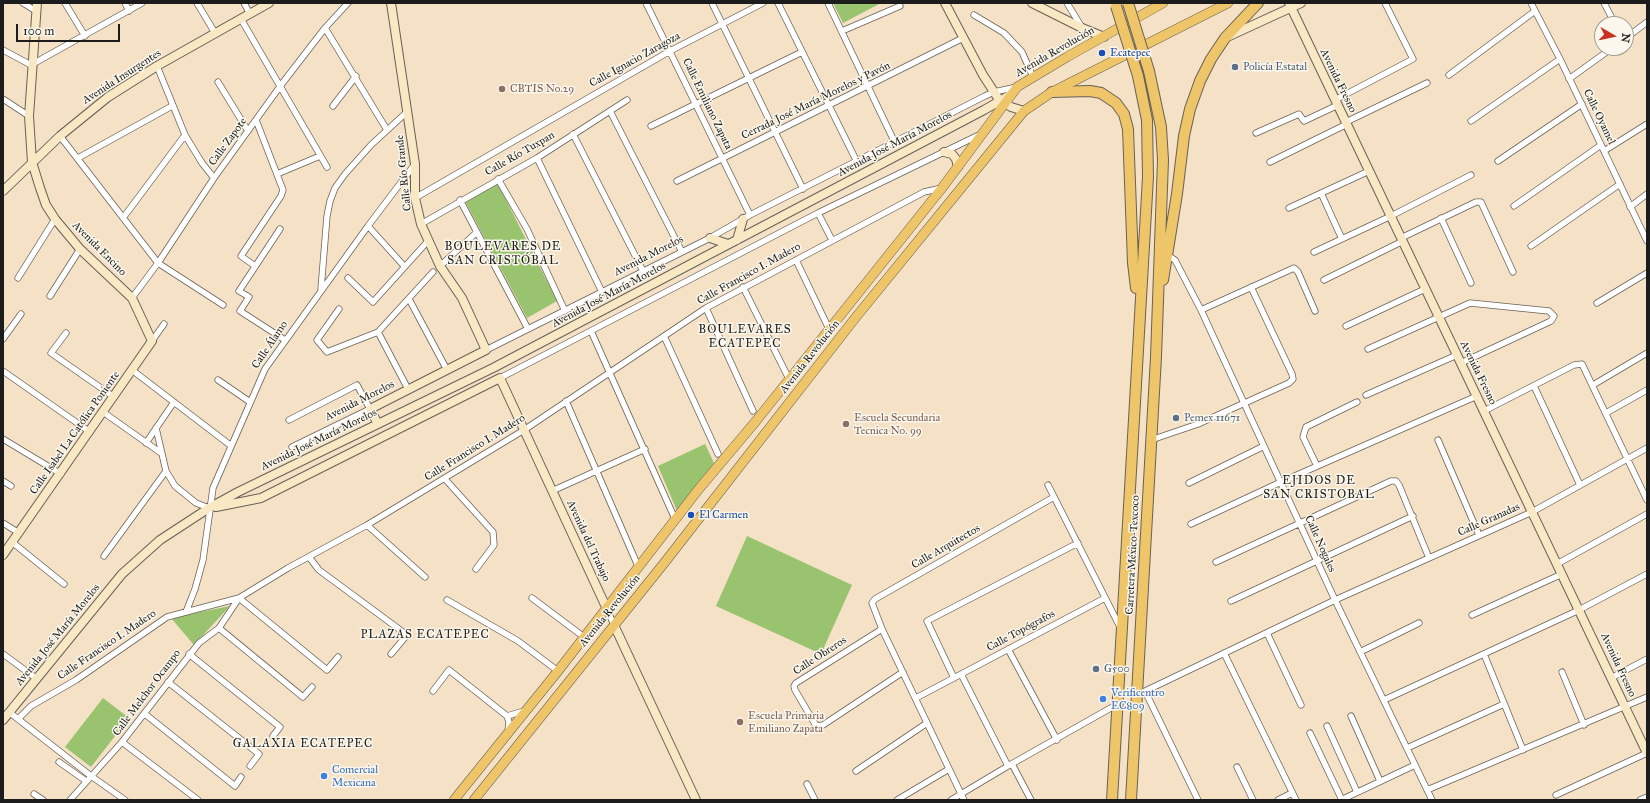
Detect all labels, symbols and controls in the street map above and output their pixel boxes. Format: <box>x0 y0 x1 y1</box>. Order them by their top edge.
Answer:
scale bar <box>18 16 122 42</box>
north arrow <box>1594 16 1634 56</box>
text: 100 m <box>23 24 54 38</box>
street label: Avenida Revolución <box>1013 24 1097 80</box>
street label: Calle Ignacio Zaragoza <box>587 30 683 90</box>
text: N <box>1618 32 1633 43</box>
place label: Ecatepec <box>1110 46 1150 60</box>
street label: Avenida Insurgentes <box>80 47 164 107</box>
street label: Avenida Fresno <box>1317 47 1359 115</box>
marker: Ecatepec <box>1097 48 1107 58</box>
street label: Calle Emiliano Zapata <box>679 56 735 152</box>
street label: Cerrada José María Morelos y Pavón <box>740 59 892 143</box>
place label: Policía Estatal <box>1243 60 1307 74</box>
marker: Policía Estatal <box>1230 62 1240 72</box>
place label: CBTIS No.29 <box>510 82 574 96</box>
marker: CBTIS No.29 <box>497 84 507 94</box>
street label: Calle Oyamel <box>1580 87 1618 147</box>
street label: Avenida José María Morelos <box>836 108 954 180</box>
street label: Calle Zapote <box>206 115 250 169</box>
street label: Calle Río Tuxpan <box>483 129 557 179</box>
street label: Calle Río Grande <box>393 134 415 212</box>
street label: Avenida Encino <box>69 219 129 279</box>
street label: Avenida Morelos <box>612 233 686 279</box>
district label: BOULEVARES DE SAN CRISTÓBAL <box>445 240 561 268</box>
street label: Calle Francisco I. Madero <box>695 240 803 308</box>
street label: Avenida José María Morelos <box>550 259 668 331</box>
street label: Avenida Revolución <box>777 318 843 396</box>
street label: Calle Álamo <box>249 319 291 371</box>
district label: BOULEVARES ECATEPEC <box>698 323 792 351</box>
street label: Avenida Fresno <box>1457 339 1499 407</box>
street label: Calle Isabel La Católica Poniente <box>27 369 123 497</box>
street label: Avenida Morelos <box>323 378 397 424</box>
street label: Avenida José María Morelos <box>259 406 379 474</box>
place label: Escuela Secundaria Tecnica No. 99 <box>854 411 940 437</box>
place label: Pemex 11671 <box>1184 411 1240 425</box>
street label: Calle Francisco I. Madero <box>422 412 528 484</box>
marker: Pemex 11671 <box>1171 413 1181 423</box>
marker: Escuela Secundaria Tecnica No. 99 <box>841 419 851 429</box>
district label: EJIDOS DE SAN CRISTOBAL <box>1263 474 1375 502</box>
street label: Carretera México-Texcoco <box>1123 495 1143 615</box>
street label: Avenida del Trabajo <box>563 498 613 584</box>
street label: Calle Granadas <box>1456 500 1522 540</box>
place label: El Carmen <box>699 508 748 522</box>
marker: El Carmen <box>686 510 696 520</box>
street label: Calle Nogales <box>1302 513 1338 575</box>
street label: Calle Arquitectos <box>909 522 983 572</box>
street label: Avenida Revolución <box>577 572 643 650</box>
street label: Avenida José María Morelos <box>13 581 103 689</box>
street label: Calle Francisco I. Madero <box>55 607 159 683</box>
street label: Calle Topógrafos <box>985 607 1057 655</box>
district label: PLAZAS ECATEPEC <box>360 628 490 642</box>
street label: Avenida Fresno <box>1597 631 1639 699</box>
street label: Calle Obreros <box>791 634 849 678</box>
street label: Calle Melchor Ocampo <box>110 647 184 739</box>
place label: G500 <box>1104 662 1130 676</box>
marker: G500 <box>1091 664 1101 674</box>
place label: Verificentro EC809 <box>1111 686 1165 712</box>
marker: Verificentro EC809 <box>1098 694 1108 704</box>
place label: Escuela Primaria Emiliano Zapata <box>748 709 824 735</box>
marker: Escuela Primaria Emiliano Zapata <box>735 717 745 727</box>
district label: GALAXIA ECATEPEC <box>233 737 373 751</box>
place label: Comercial Mexicana <box>332 763 378 789</box>
marker: Comercial Mexicana <box>319 771 329 781</box>

